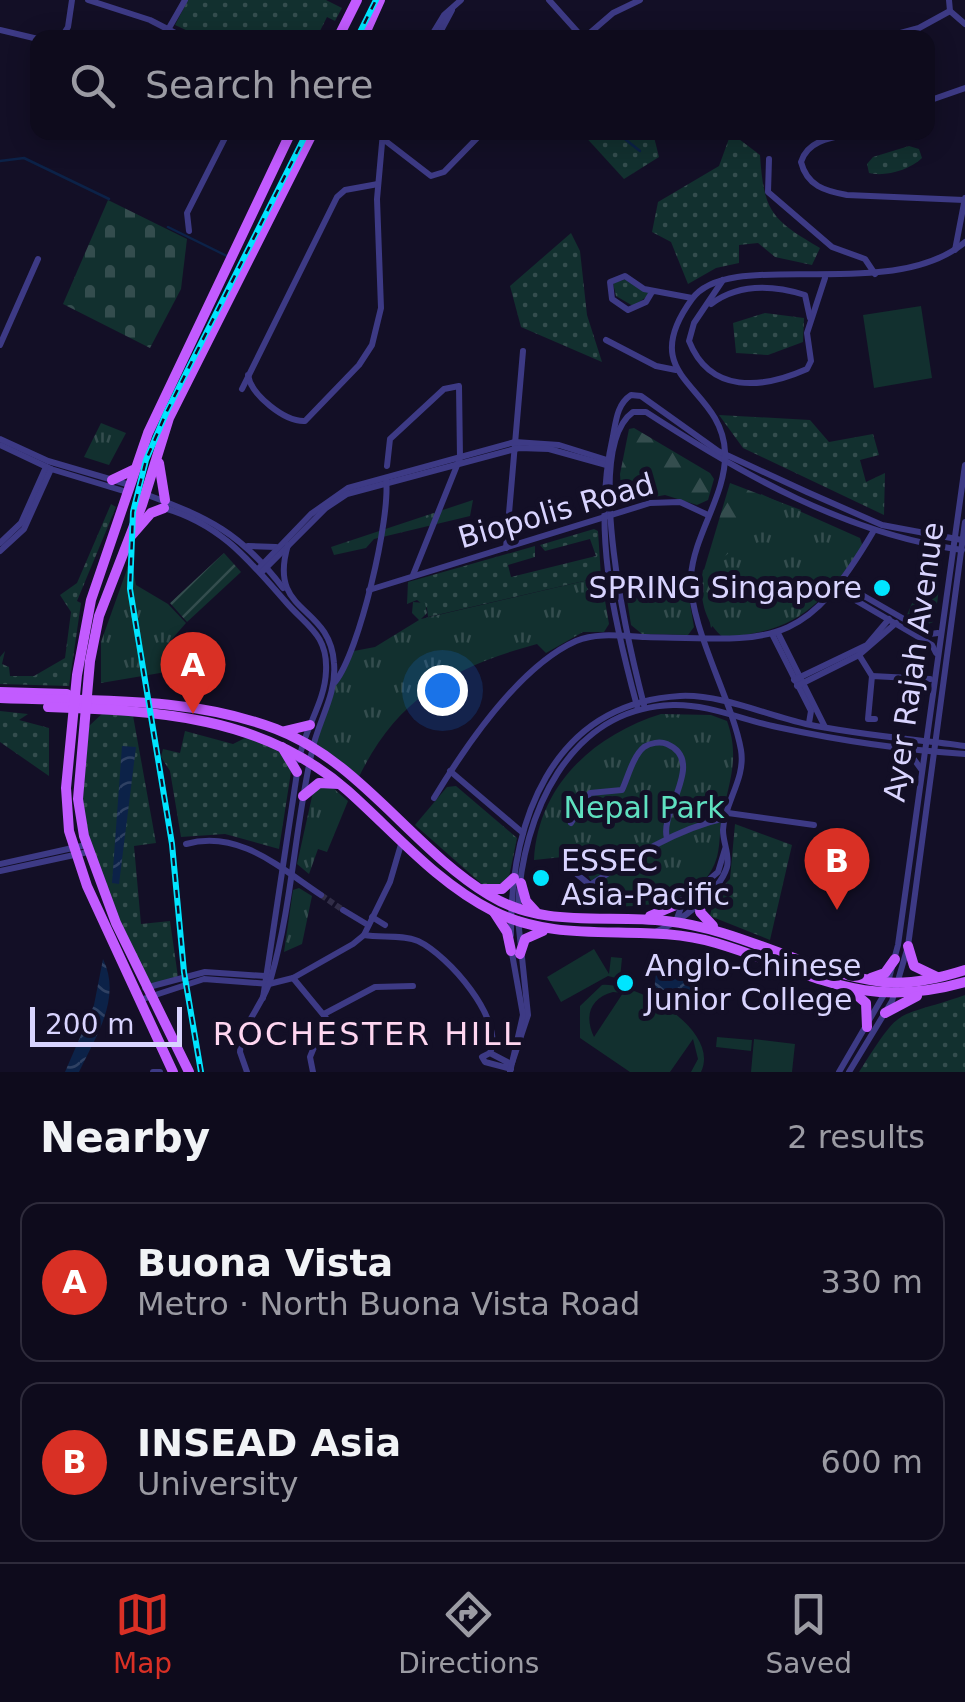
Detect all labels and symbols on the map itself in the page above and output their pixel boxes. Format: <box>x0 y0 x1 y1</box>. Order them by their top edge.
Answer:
street label: Biopolis Road <box>454 466 658 555</box>
street label: Ayer Rajah Avenue <box>877 520 950 804</box>
place label: SPRING Singapore <box>589 570 862 605</box>
marker: SPRING Singapore <box>871 577 893 599</box>
pin: A <box>160 632 226 714</box>
your location <box>417 665 468 716</box>
park label: Nepal Park <box>563 790 725 825</box>
pin: B <box>804 828 870 910</box>
place label: ESSEC Asia-Pacific <box>561 843 730 912</box>
marker: ESSEC Asia-Pacific <box>530 867 552 889</box>
place label: Anglo-Chinese Junior College <box>643 948 862 1017</box>
marker: Anglo-Chinese Junior College <box>614 972 636 994</box>
scale bar <box>30 1002 182 1046</box>
district label: ROCHESTER HILL <box>213 1015 523 1053</box>

